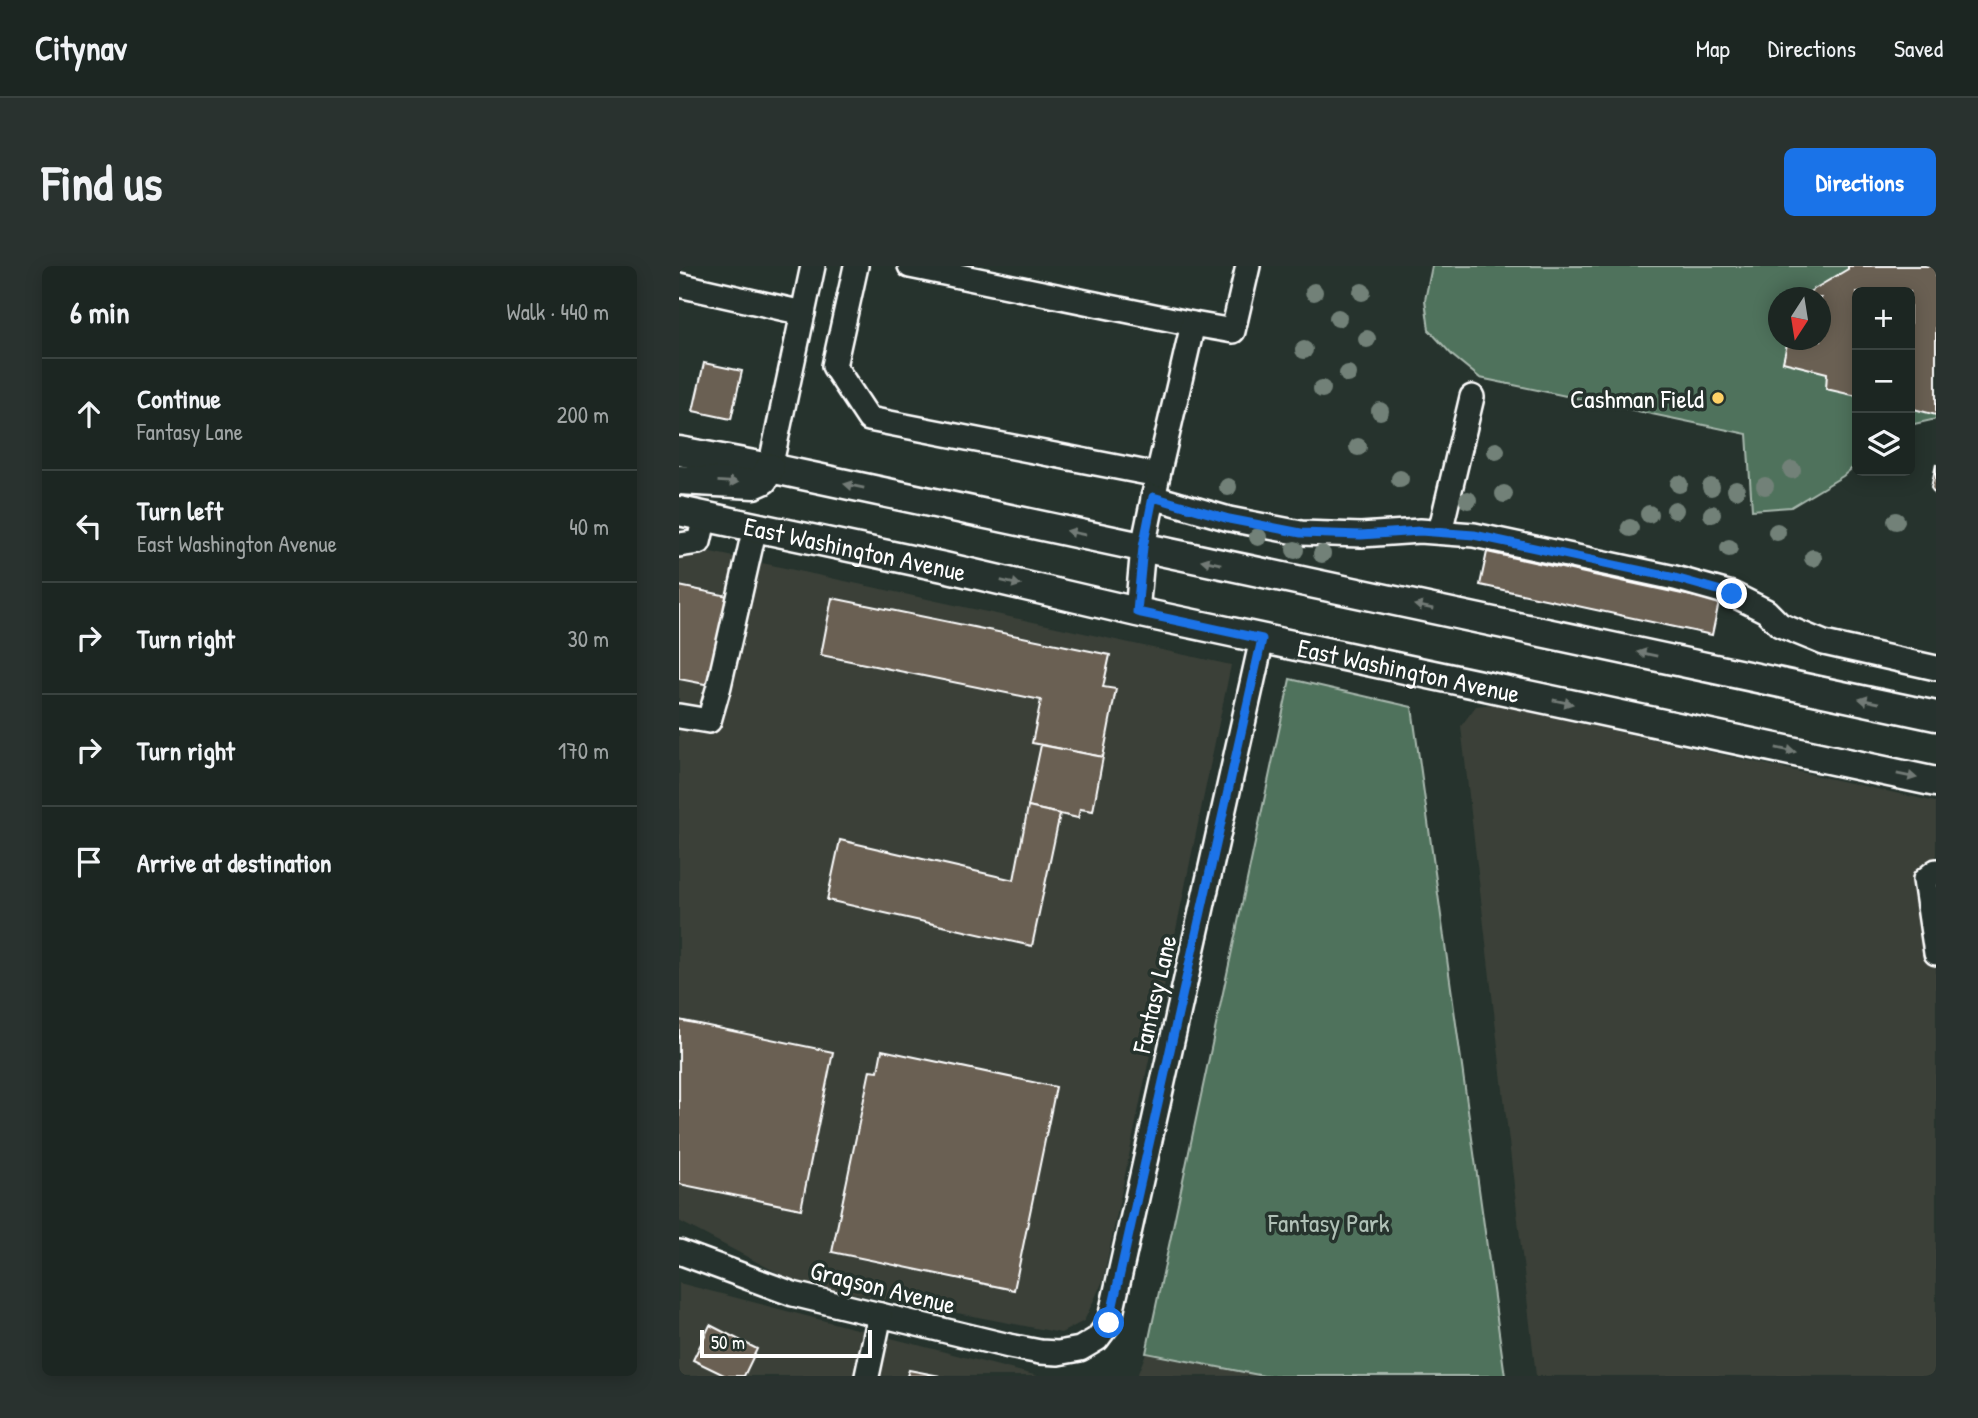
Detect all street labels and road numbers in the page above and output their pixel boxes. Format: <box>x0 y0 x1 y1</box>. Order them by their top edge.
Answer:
street label: East Washington Avenue <box>741 508 970 589</box>
street label: East Washington Avenue <box>1295 629 1523 711</box>
street label: Fantasy Lane <box>1123 932 1185 1057</box>
street label: Gragson Avenue <box>807 1252 959 1322</box>

